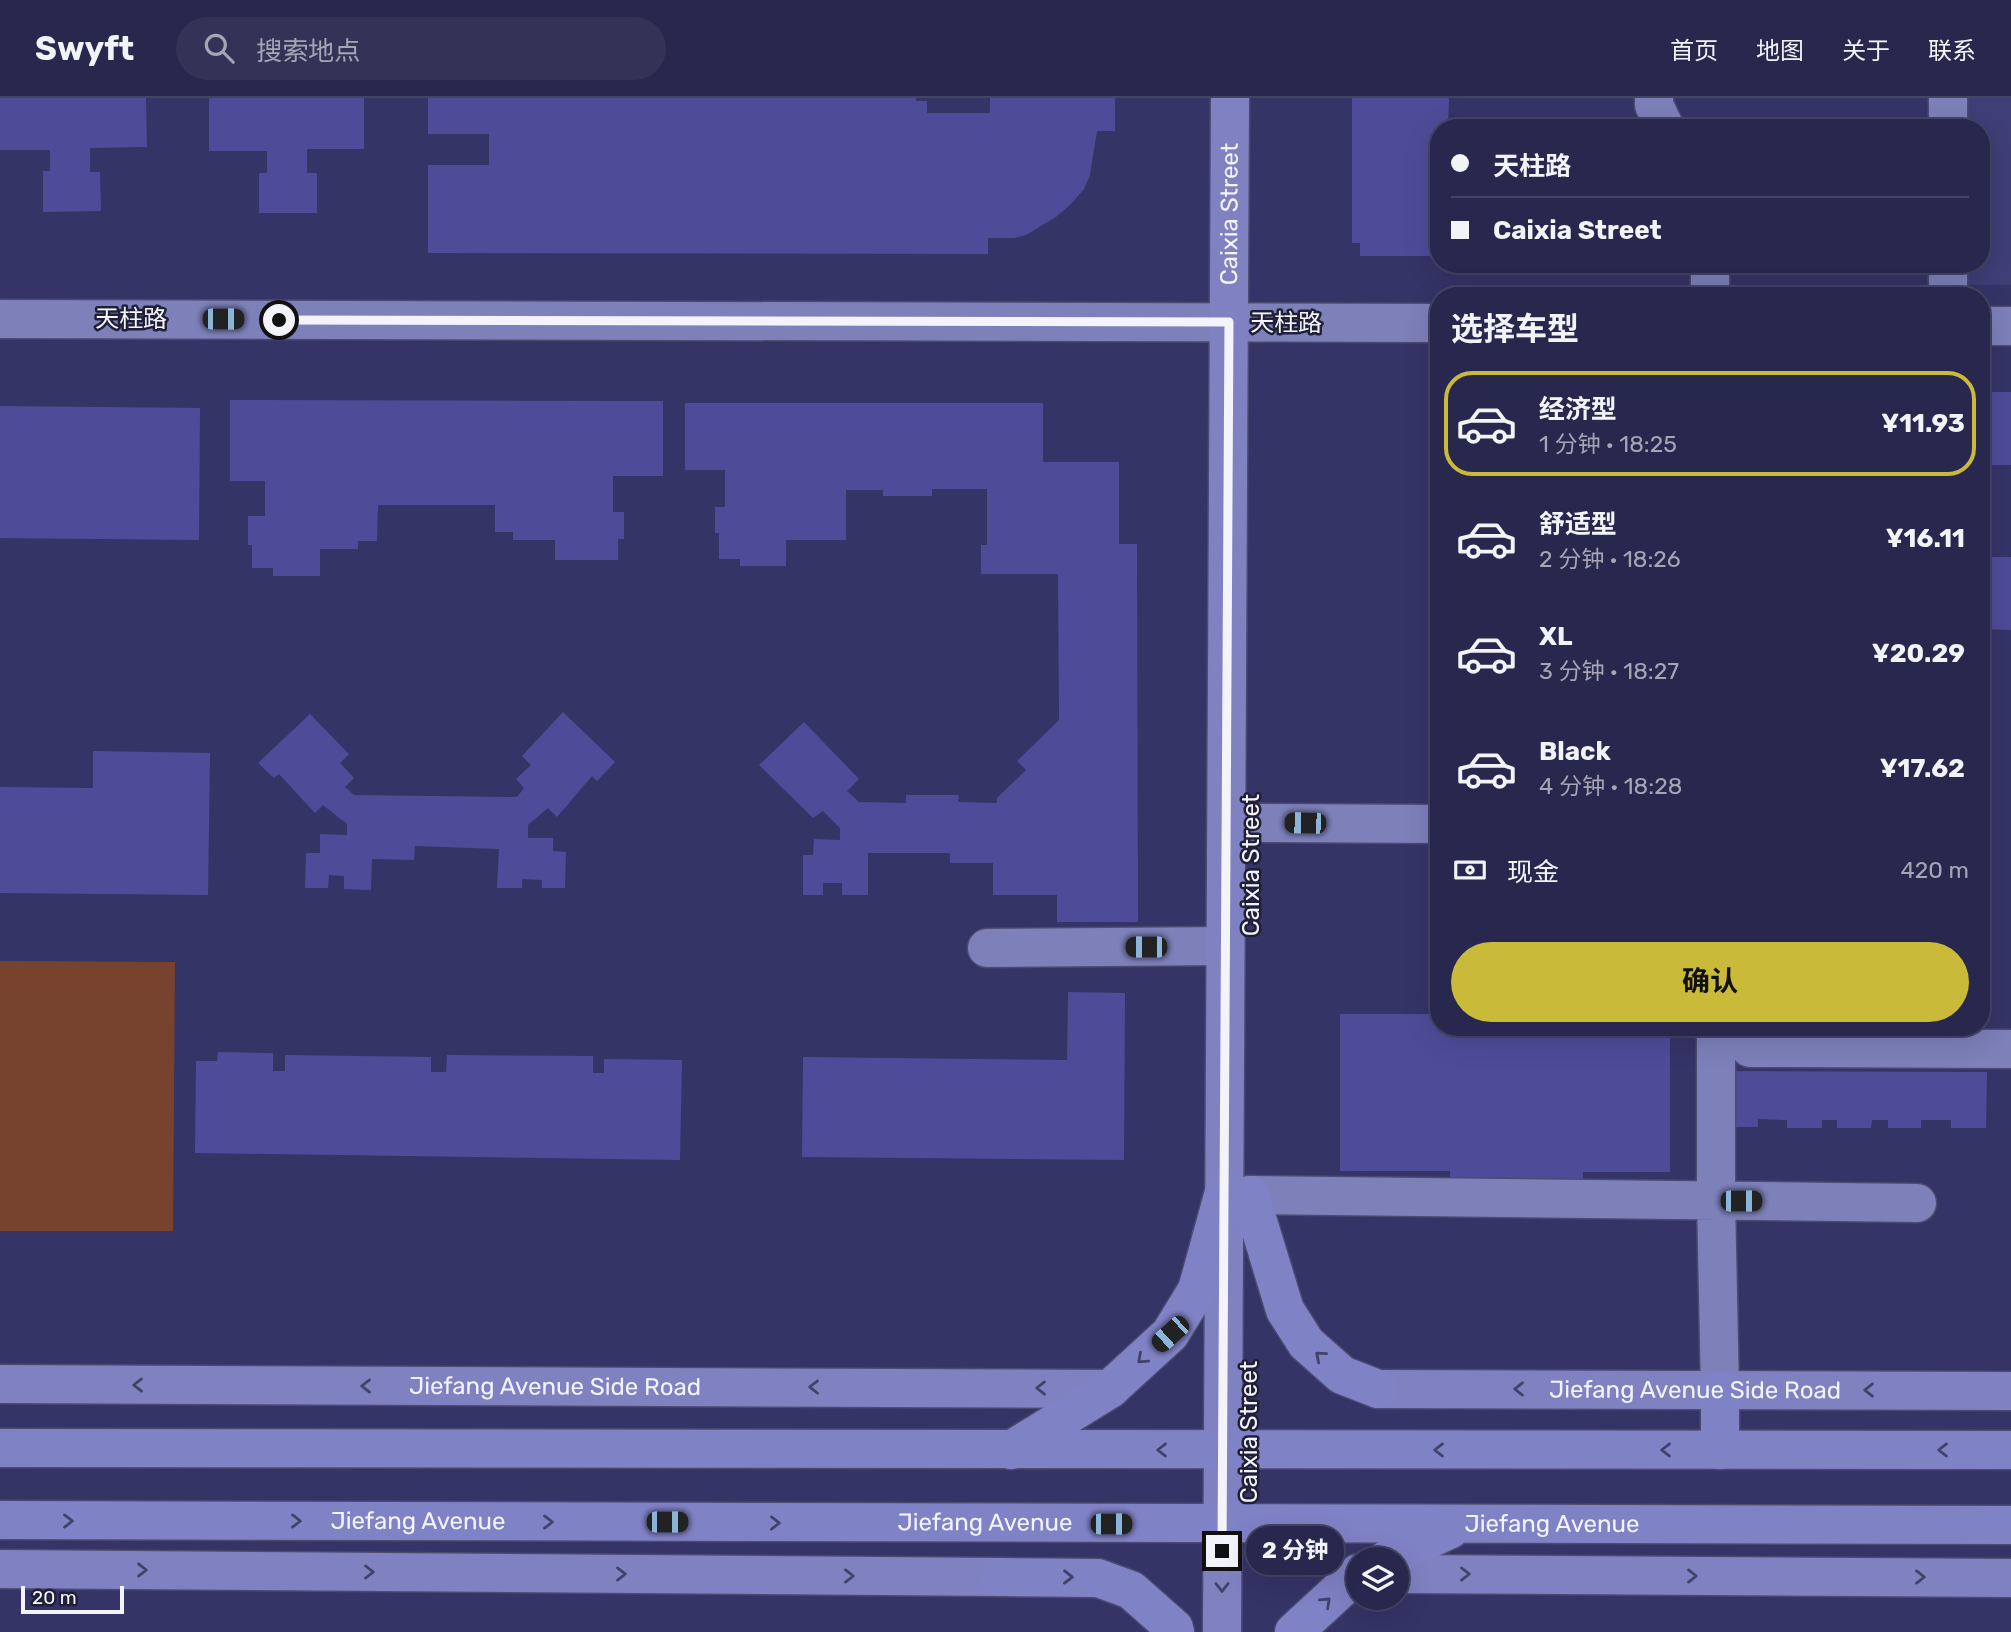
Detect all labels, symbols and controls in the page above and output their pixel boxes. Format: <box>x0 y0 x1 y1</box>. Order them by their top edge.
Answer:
search box <box>176 17 666 80</box>
text: Swyft <box>35 29 134 68</box>
icon: search <box>200 29 238 67</box>
text: 搜索地点 <box>256 36 360 67</box>
text: 首页 <box>1670 37 1718 65</box>
text: 地图 <box>1756 37 1804 65</box>
text: 关于 <box>1842 37 1890 65</box>
text: 联系 <box>1928 37 1976 65</box>
street label: Caixia Street <box>1215 143 1244 285</box>
text: 天柱路 <box>1493 151 1571 182</box>
text: Caixia Street <box>1493 215 1662 246</box>
route start <box>263 304 295 336</box>
street label: 天柱路 <box>95 305 167 333</box>
car <box>203 309 245 330</box>
street label: 天柱路 <box>1250 309 1322 337</box>
text: 选择车型 <box>1451 310 1579 348</box>
icon: car <box>1455 392 1518 455</box>
text: 经济型 <box>1539 394 1617 425</box>
text: ¥11.93 <box>1881 408 1965 439</box>
text: 1 分钟 · 18:25 <box>1539 430 1677 458</box>
icon: car <box>1455 507 1518 570</box>
text: 舒适型 <box>1539 509 1617 540</box>
text: ¥16.11 <box>1886 523 1965 554</box>
text: 2 分钟 · 18:26 <box>1539 545 1681 573</box>
text: XL <box>1539 621 1572 652</box>
icon: car <box>1455 622 1518 685</box>
text: ¥20.29 <box>1872 638 1965 669</box>
text: 3 分钟 · 18:27 <box>1539 657 1679 685</box>
text: Black <box>1539 736 1611 767</box>
icon: car <box>1455 737 1518 800</box>
text: ¥17.62 <box>1880 753 1965 784</box>
text: 4 分钟 · 18:28 <box>1539 772 1682 800</box>
street label: Caixia Street <box>1237 794 1265 936</box>
car <box>1284 812 1327 834</box>
icon: cash <box>1451 851 1489 889</box>
text: 420 m <box>1901 856 1969 884</box>
text: 现金 <box>1507 857 1559 888</box>
car <box>1126 937 1168 958</box>
button: 确认 <box>1451 942 1969 1022</box>
car <box>1721 1191 1763 1212</box>
car <box>1148 1312 1193 1356</box>
one-way arrow <box>1137 1351 1150 1364</box>
one-way arrow <box>1315 1352 1328 1364</box>
street label: Caixia Street <box>1235 1361 1263 1503</box>
street label: Jiefang Avenue Side Road <box>409 1372 701 1401</box>
street label: Jiefang Avenue Side Road <box>1549 1376 1841 1404</box>
one-way arrow <box>133 1377 143 1393</box>
one-way arrow <box>360 1378 371 1394</box>
one-way arrow <box>808 1379 819 1395</box>
one-way arrow <box>1036 1380 1046 1396</box>
one-way arrow <box>1514 1381 1524 1397</box>
one-way arrow <box>1864 1382 1874 1398</box>
one-way arrow <box>1156 1442 1167 1458</box>
one-way arrow <box>1433 1442 1443 1458</box>
one-way arrow <box>1660 1442 1671 1458</box>
one-way arrow <box>1937 1442 1947 1458</box>
street label: Jiefang Avenue <box>331 1507 505 1535</box>
street label: Jiefang Avenue <box>898 1508 1072 1537</box>
street label: Jiefang Avenue <box>1464 1510 1639 1538</box>
car <box>647 1512 689 1533</box>
one-way arrow <box>63 1513 74 1528</box>
one-way arrow <box>291 1513 301 1529</box>
one-way arrow <box>543 1514 553 1530</box>
car <box>1091 1514 1133 1535</box>
one-way arrow <box>770 1515 781 1531</box>
callout: 2 分钟 <box>1246 1526 1344 1576</box>
route end <box>1206 1535 1238 1567</box>
text: 2 分钟 <box>1262 1536 1328 1564</box>
map controls <box>1346 1547 1409 1610</box>
button: layers <box>1346 1547 1409 1610</box>
one-way arrow <box>137 1562 147 1578</box>
one-way arrow <box>364 1564 375 1580</box>
one-way arrow <box>616 1566 627 1582</box>
one-way arrow <box>1459 1567 1470 1582</box>
one-way arrow <box>843 1568 854 1583</box>
one-way arrow <box>1687 1568 1698 1584</box>
one-way arrow <box>1915 1569 1925 1585</box>
one-way arrow <box>1063 1570 1074 1585</box>
one-way arrow <box>1214 1582 1230 1593</box>
scale bar <box>21 1583 124 1615</box>
text: 20 m <box>32 1586 77 1609</box>
one-way arrow <box>1318 1598 1331 1611</box>

